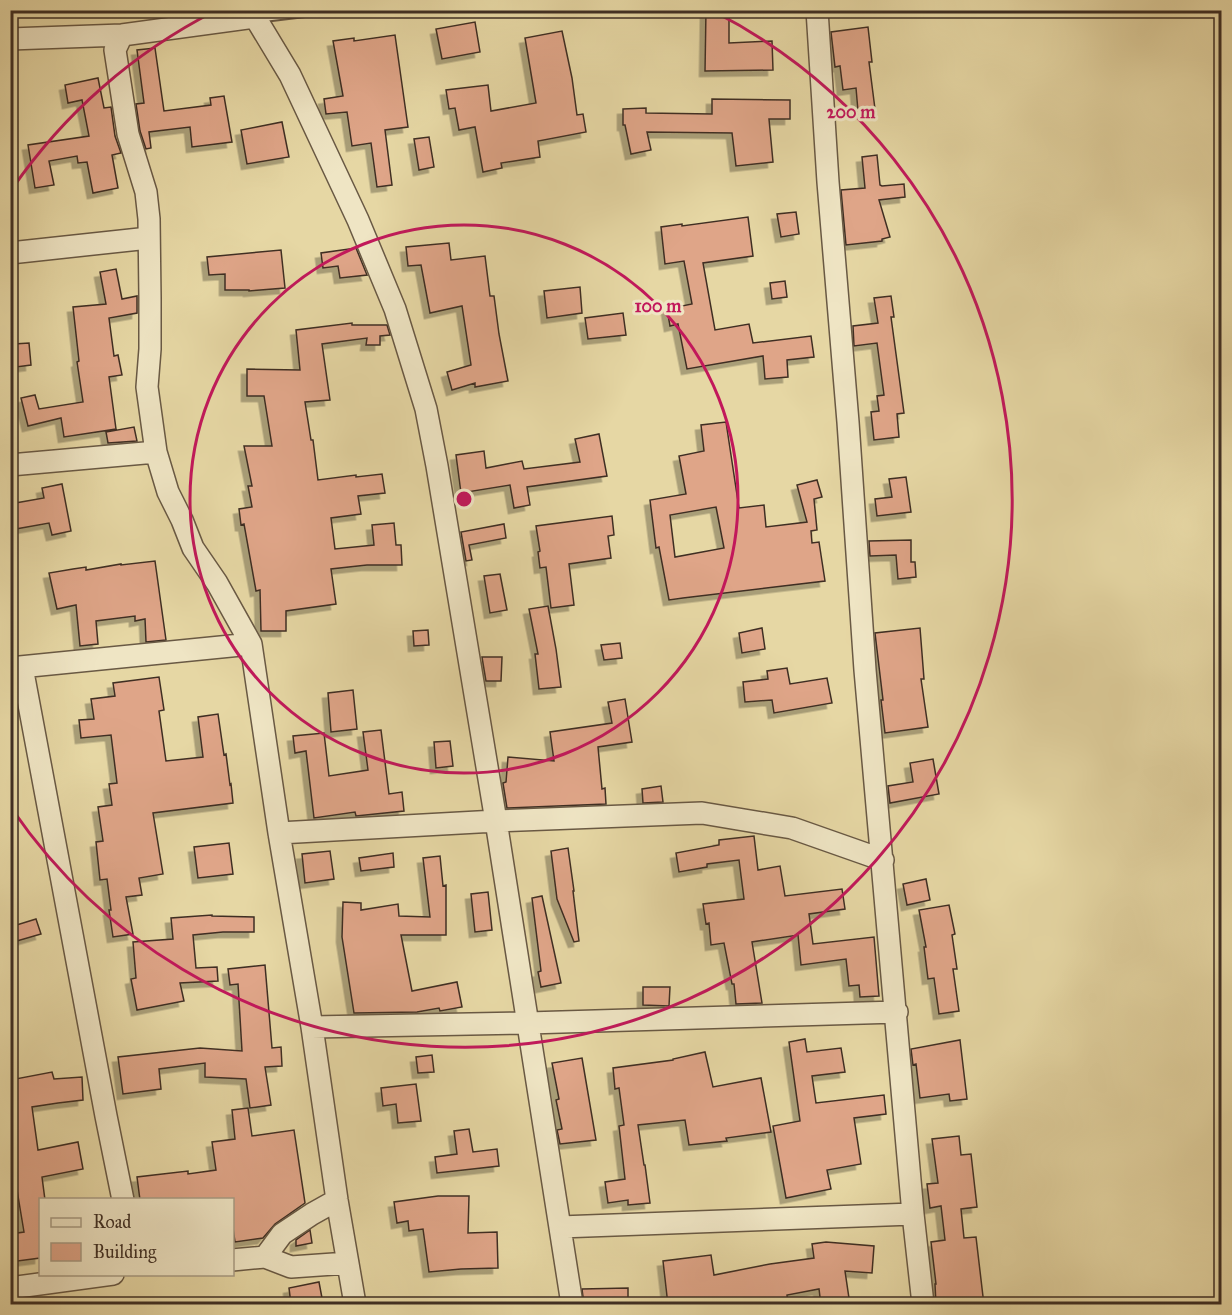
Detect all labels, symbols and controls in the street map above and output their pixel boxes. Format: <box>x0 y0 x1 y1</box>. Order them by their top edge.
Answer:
text: 200 m <box>827 101 876 123</box>
text: 100 m <box>635 295 682 317</box>
centre of rings <box>454 489 474 509</box>
legend <box>39 1198 234 1276</box>
text: Road <box>93 1211 131 1233</box>
text: Building <box>93 1241 157 1264</box>

